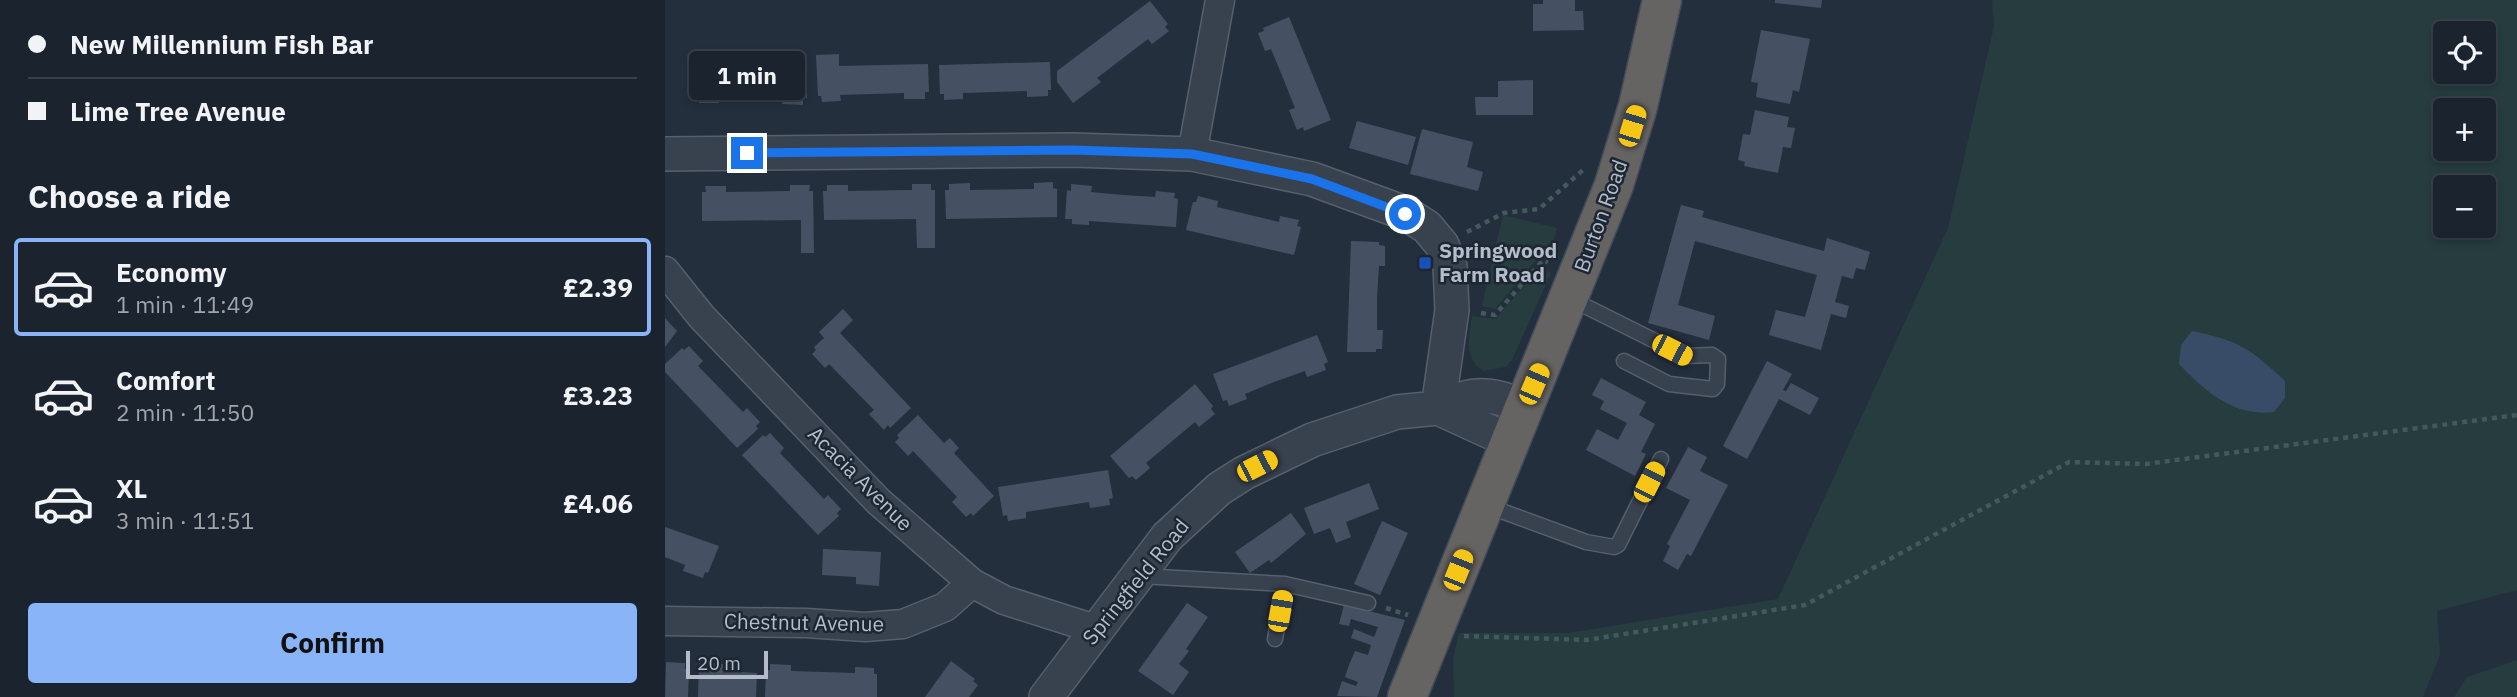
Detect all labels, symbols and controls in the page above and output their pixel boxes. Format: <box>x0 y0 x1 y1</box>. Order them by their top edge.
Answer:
map controls <box>2433 21 2496 238</box>
button: locate <box>2433 21 2496 84</box>
text: New Millennium Fish Bar <box>70 27 374 61</box>
callout: 1 min <box>689 52 805 100</box>
text: 1 min <box>717 60 777 90</box>
text: Lime Tree Avenue <box>70 94 286 128</box>
button: + <box>2433 98 2496 161</box>
car <box>1616 103 1649 149</box>
route end <box>731 137 763 169</box>
street label: Burton Road <box>1567 156 1633 276</box>
text: Choose a ride <box>28 175 231 217</box>
button: − <box>2433 175 2496 238</box>
route start <box>1389 198 1421 230</box>
place label: Springwood Farm Road <box>1439 236 1557 288</box>
text: Economy <box>116 255 227 289</box>
marker: Springwood Farm Road <box>1417 255 1433 271</box>
icon: car <box>32 256 95 319</box>
text: £2.39 <box>563 270 633 304</box>
text: 1 min · 11:49 <box>116 289 254 319</box>
car <box>1649 331 1696 369</box>
car <box>1517 361 1552 407</box>
text: Comfort <box>116 363 215 397</box>
icon: car <box>32 364 95 427</box>
text: £3.23 <box>563 378 633 412</box>
text: 2 min · 11:50 <box>116 397 254 427</box>
street label: Acacia Avenue <box>802 420 919 537</box>
car <box>1234 447 1281 485</box>
car <box>1631 459 1668 505</box>
text: XL <box>116 471 147 505</box>
icon: car <box>32 472 95 535</box>
text: £4.06 <box>563 486 633 520</box>
text: 3 min · 11:51 <box>116 505 254 535</box>
street label: Springfield Road <box>1076 512 1195 650</box>
car <box>1441 547 1476 593</box>
car <box>1267 588 1294 634</box>
button: Confirm <box>28 603 637 683</box>
street label: Chestnut Avenue <box>724 607 884 637</box>
scale bar <box>686 648 768 680</box>
text: 20 m <box>697 651 741 675</box>

